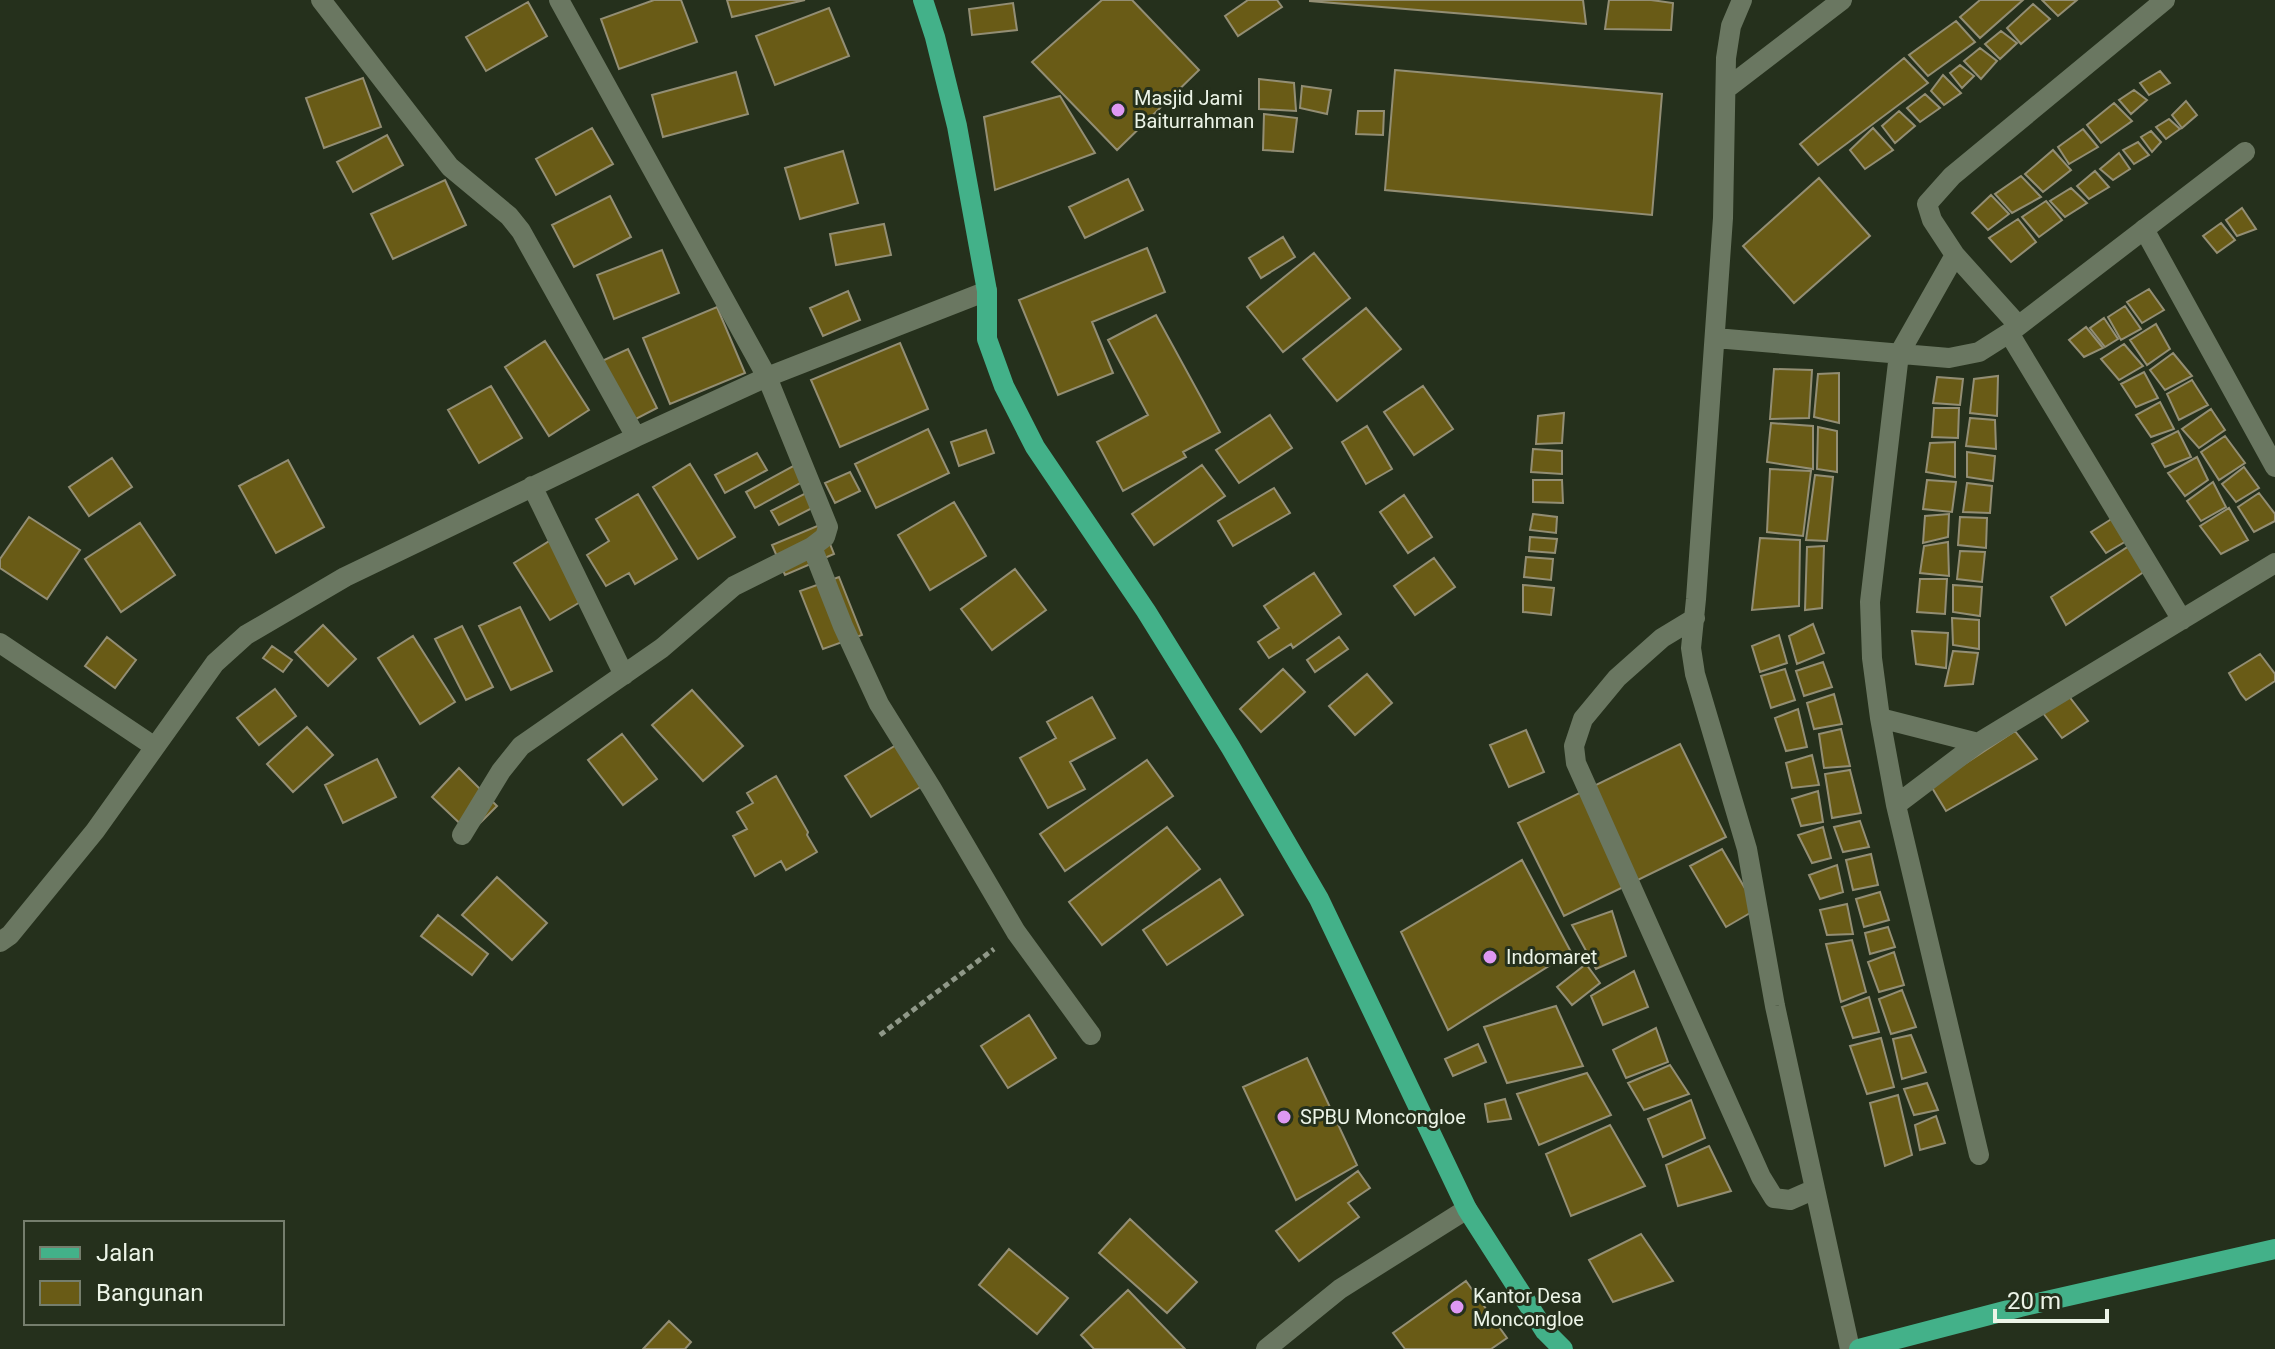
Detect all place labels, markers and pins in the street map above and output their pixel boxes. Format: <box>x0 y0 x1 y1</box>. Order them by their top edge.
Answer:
place label: Masjid Jami Baiturrahman <box>1134 86 1254 133</box>
marker: Masjid Jami Baiturrahman <box>1109 101 1127 119</box>
place label: Indomaret <box>1506 945 1597 969</box>
marker: Indomaret <box>1481 948 1499 966</box>
place label: SPBU Moncongloe <box>1300 1105 1466 1129</box>
marker: SPBU Moncongloe <box>1275 1108 1293 1126</box>
place label: Kantor Desa Moncongloe <box>1473 1284 1584 1331</box>
marker: Kantor Desa Moncongloe <box>1448 1298 1466 1316</box>

